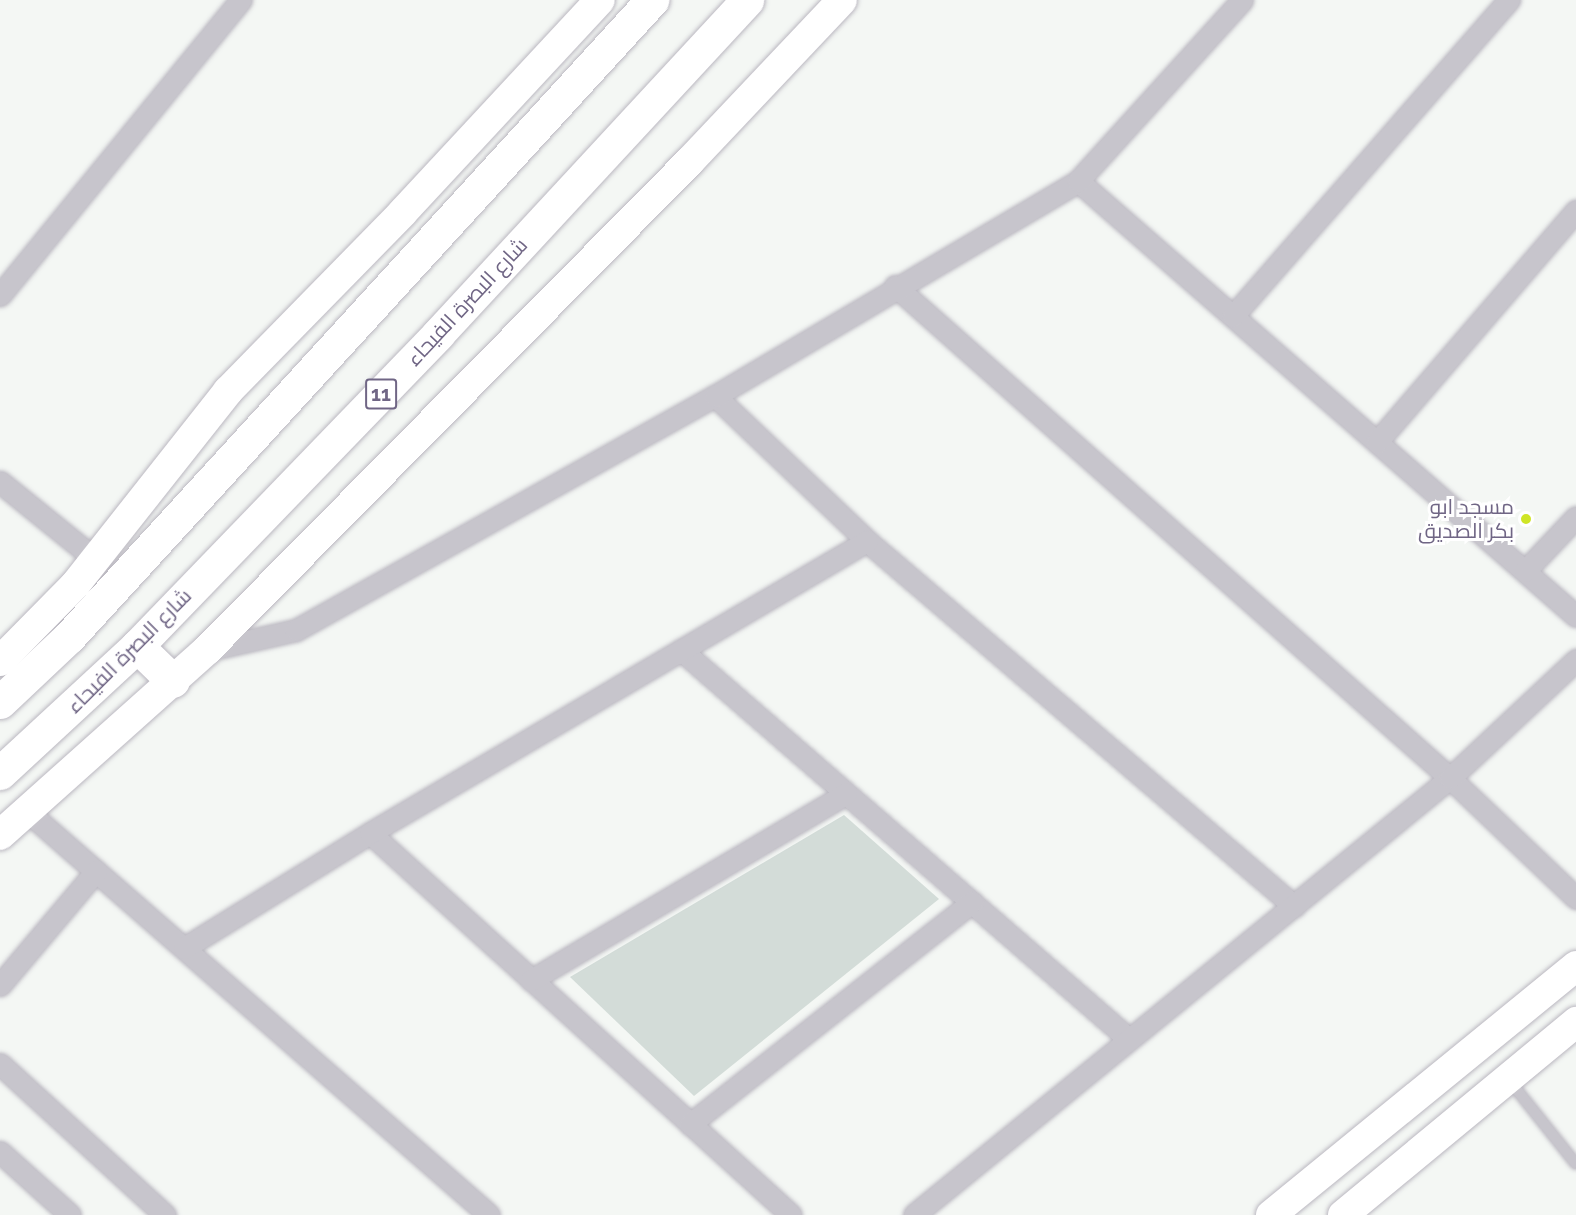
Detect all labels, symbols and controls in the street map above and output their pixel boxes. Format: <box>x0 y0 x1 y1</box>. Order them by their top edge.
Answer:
street label: شارع البصرة الفيحاء <box>401 233 533 371</box>
road number: 11 <box>364 377 398 411</box>
place label: مسجد ابو بكر الصديق <box>1418 494 1514 544</box>
marker: مسجد ابو بكر الصديق <box>1519 512 1533 526</box>
street label: شارع البصرة الفيحاء <box>61 583 197 719</box>

